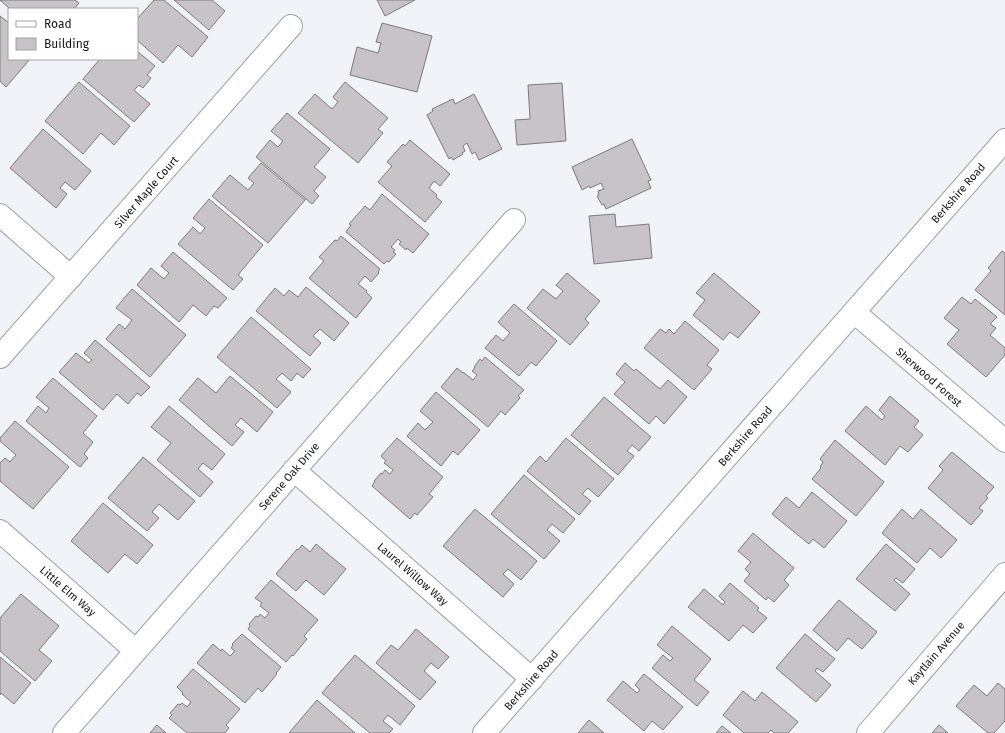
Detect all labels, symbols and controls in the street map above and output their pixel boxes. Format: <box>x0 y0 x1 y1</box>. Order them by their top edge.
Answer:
legend <box>8 8 138 60</box>
text: Road <box>44 17 72 31</box>
text: Building <box>44 37 90 51</box>
street label: Silver Maple Court <box>112 154 181 231</box>
street label: Berkshire Road <box>929 161 988 226</box>
street label: Sherwood Forest <box>893 345 964 410</box>
street label: Berkshire Road <box>716 404 775 469</box>
street label: Serene Oak Drive <box>257 440 322 513</box>
street label: Laurel Willow Way <box>375 540 451 609</box>
street label: Little Elm Way <box>37 564 99 620</box>
street label: Kaytlain Avenue <box>905 619 967 688</box>
street label: Berkshire Road <box>502 648 561 713</box>

